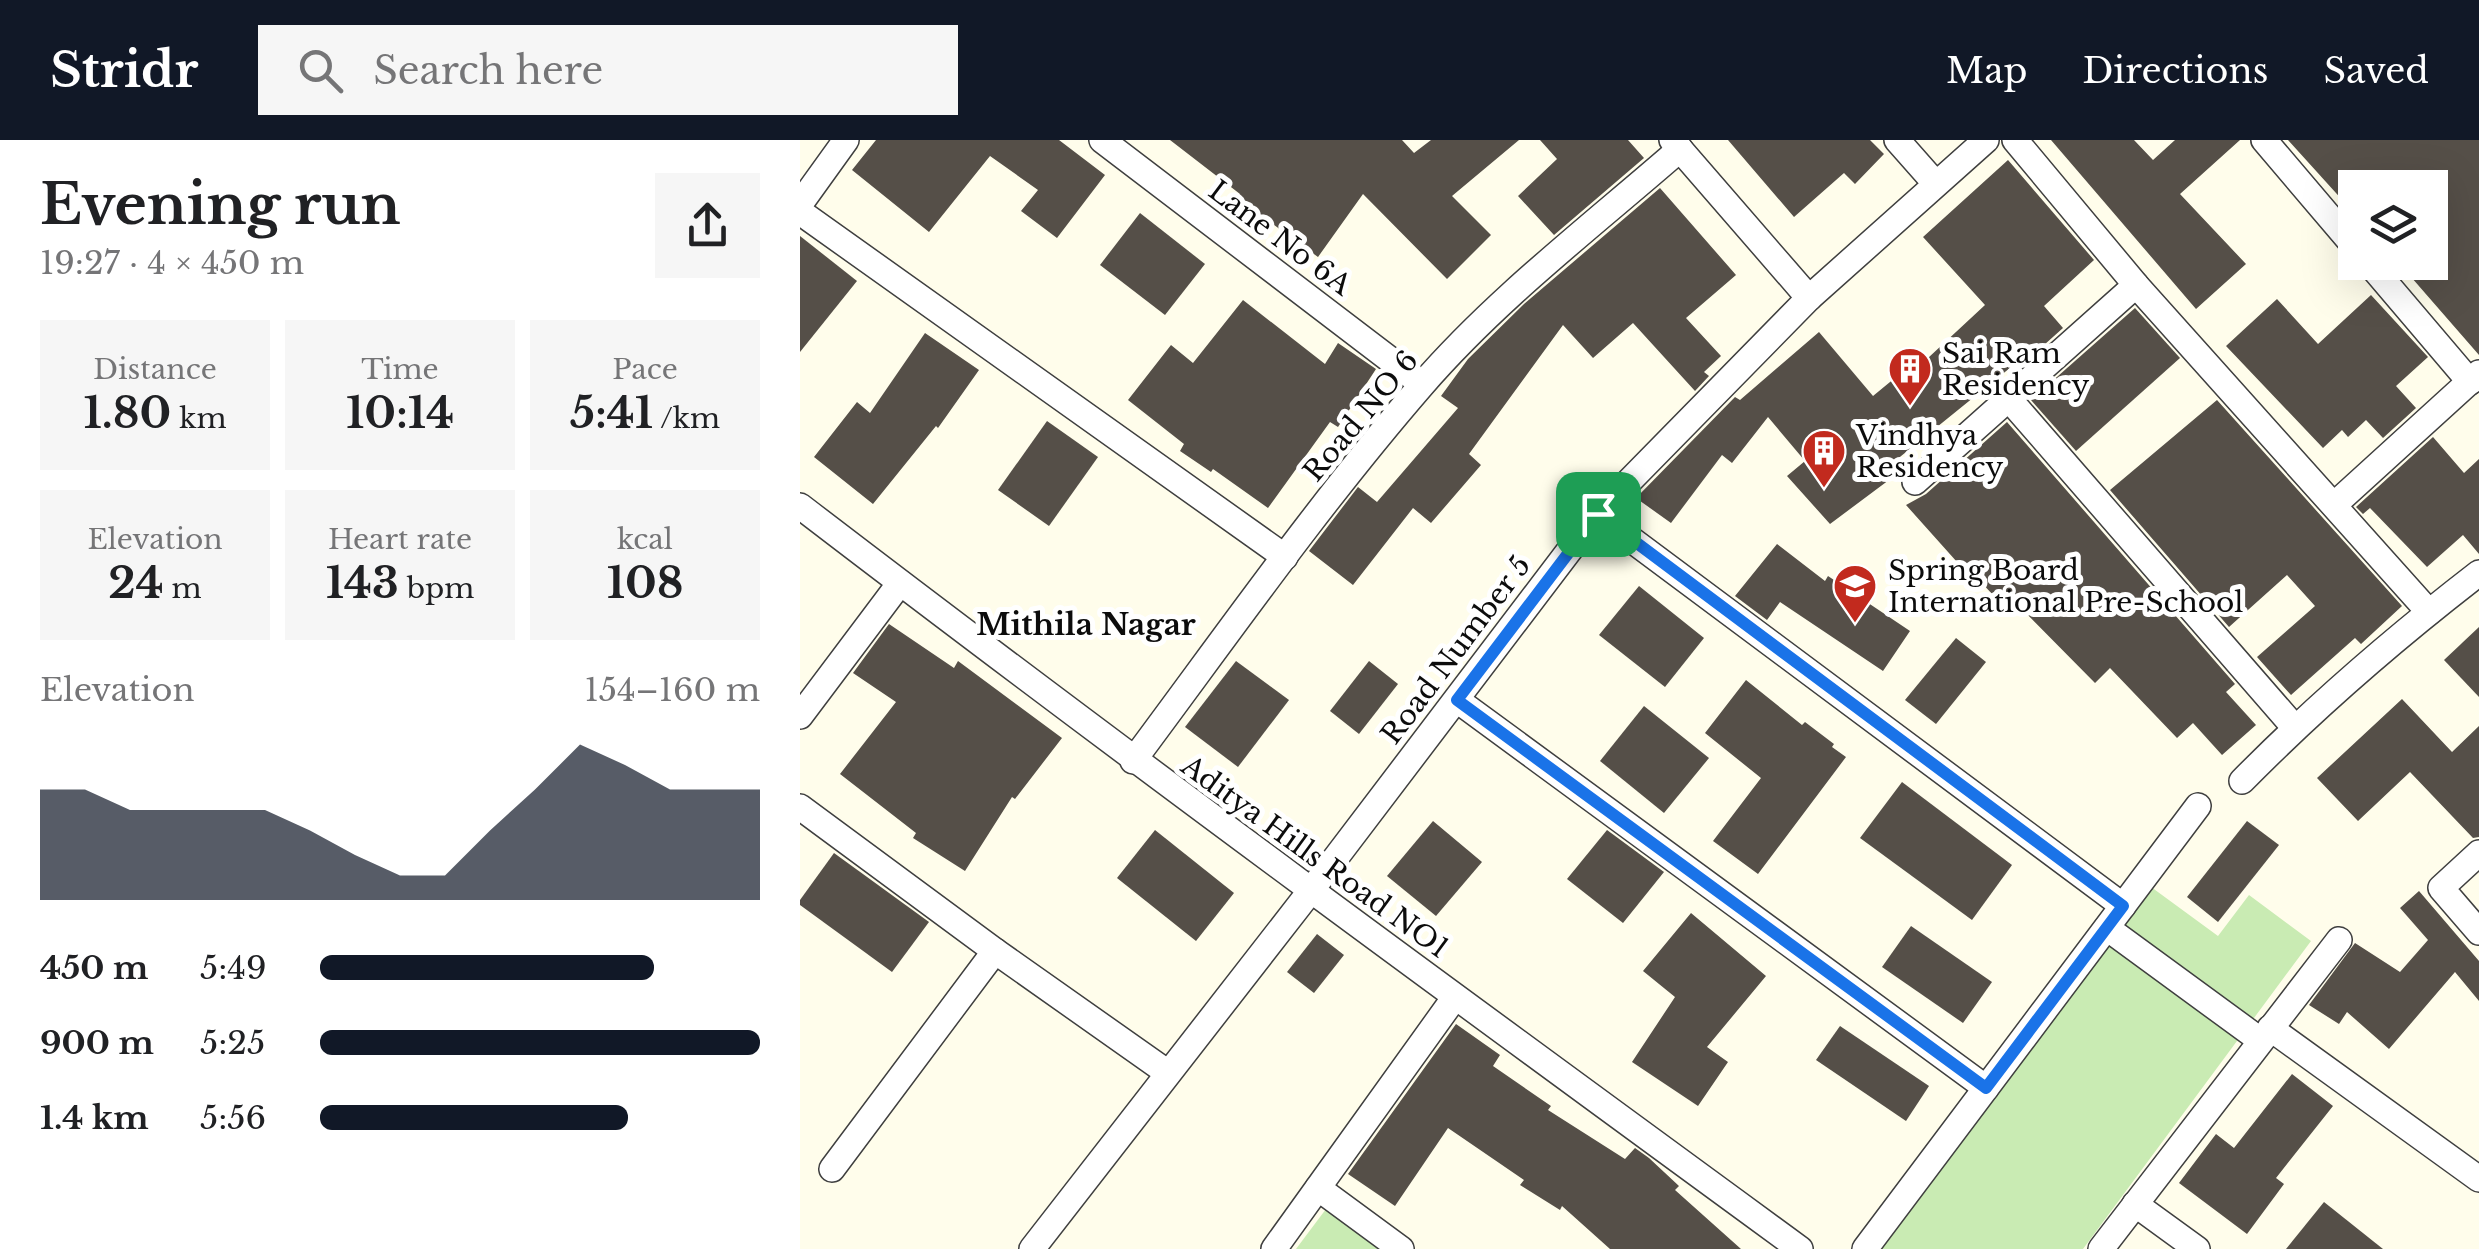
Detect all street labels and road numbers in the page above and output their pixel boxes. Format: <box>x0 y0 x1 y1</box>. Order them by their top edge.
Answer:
street label: Lane No 6A <box>1202 173 1359 303</box>
street label: Road NO 6 <box>1296 343 1426 489</box>
street label: Road Number 5 <box>1374 549 1538 751</box>
street label: Aditya Hills Road NO1 <box>1174 748 1455 966</box>

